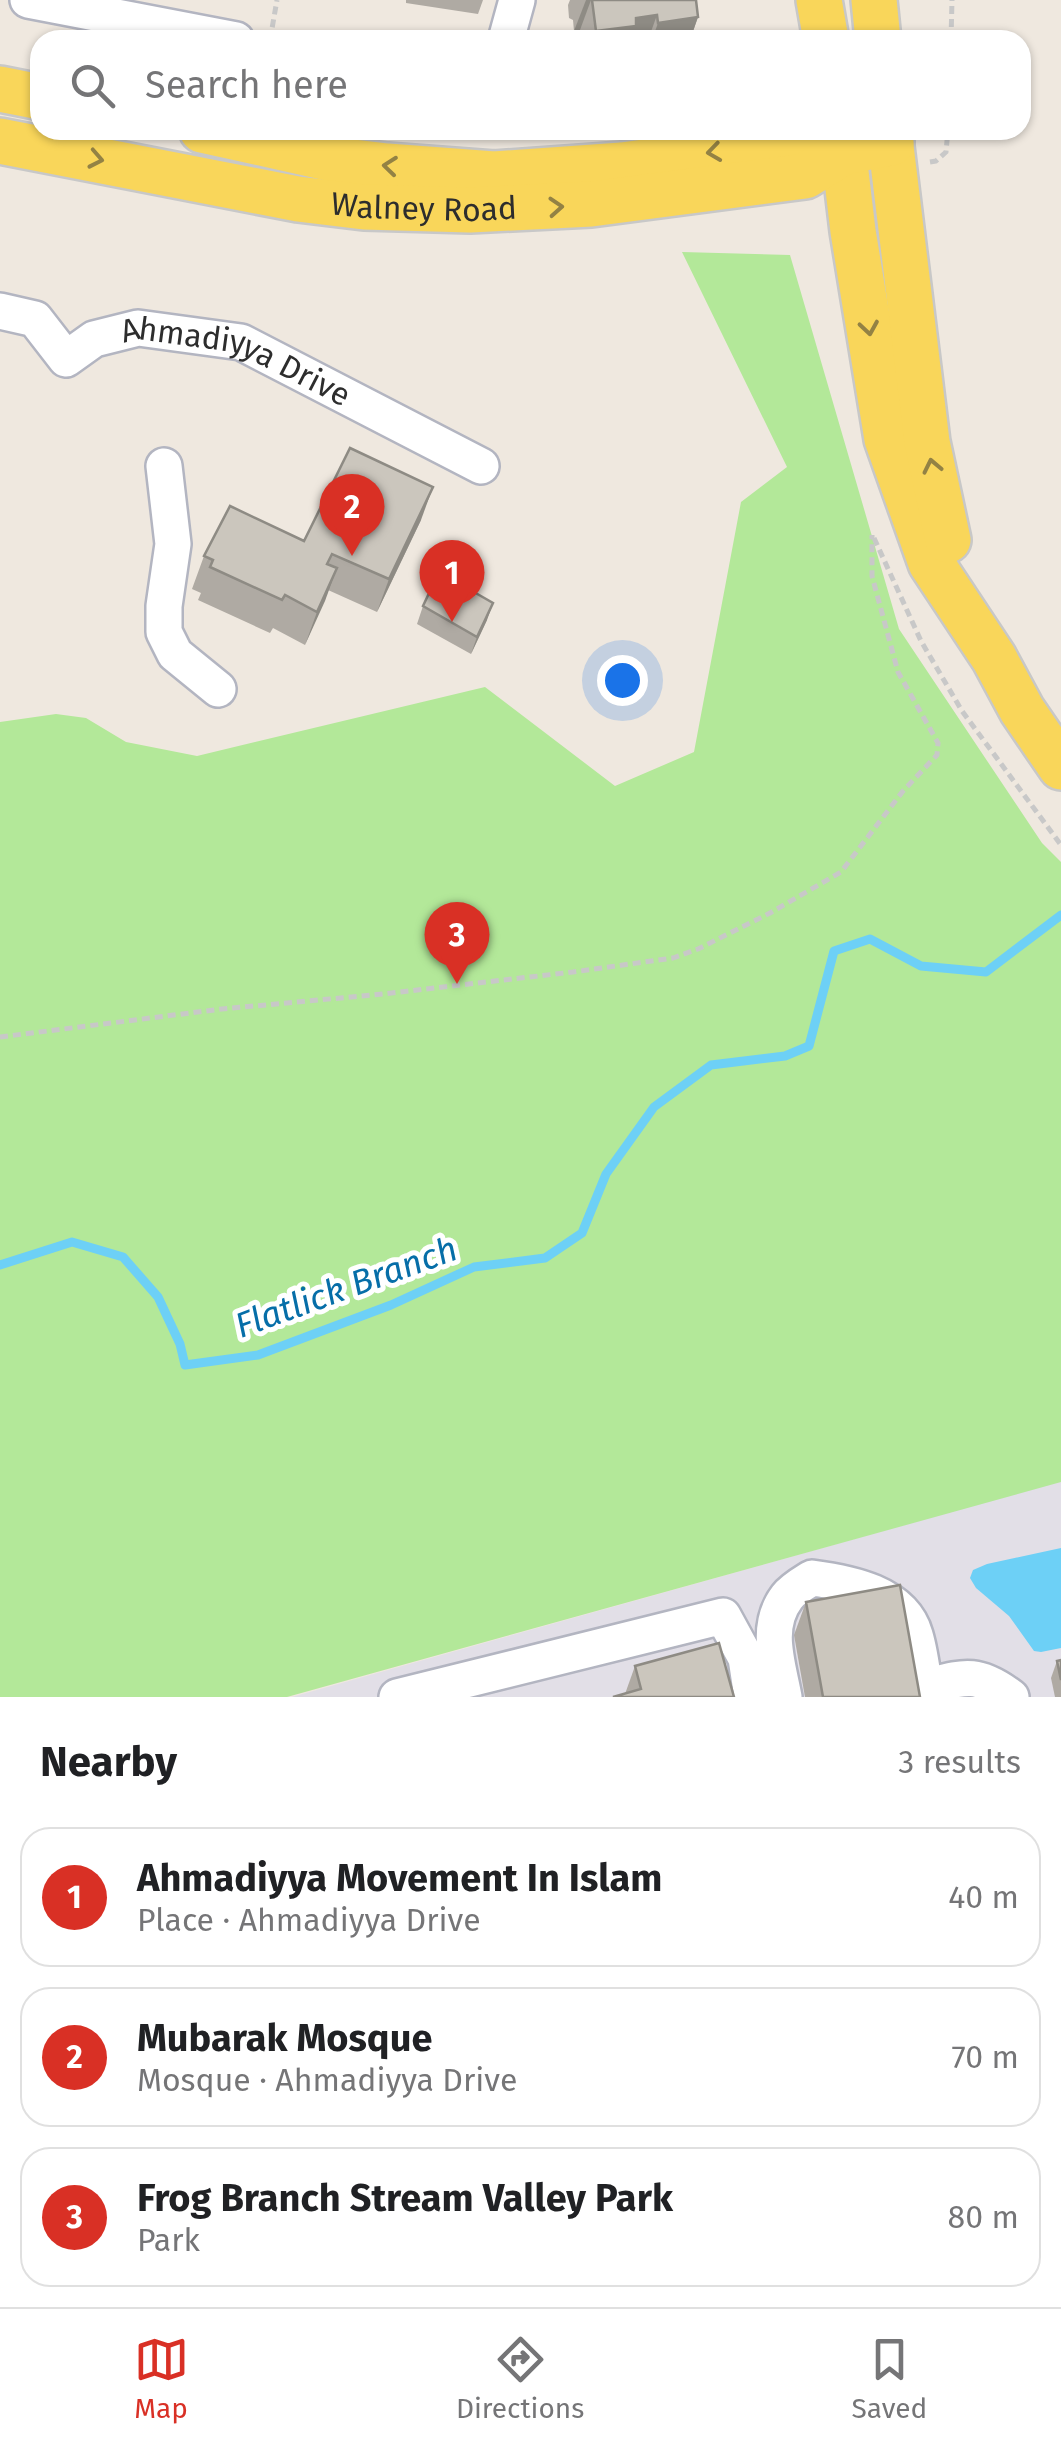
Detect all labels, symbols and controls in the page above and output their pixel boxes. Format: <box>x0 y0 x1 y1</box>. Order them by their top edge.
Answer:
search box <box>30 30 1031 140</box>
icon: search <box>65 58 120 113</box>
text: Search here <box>145 62 348 108</box>
one-way arrow <box>705 141 722 162</box>
one-way arrow <box>87 148 104 169</box>
one-way arrow <box>382 156 398 177</box>
street label: Walney Road <box>329 184 518 229</box>
one-way arrow <box>549 196 565 218</box>
street label: Ahmadiyya Drive <box>117 309 357 414</box>
one-way arrow <box>858 319 879 336</box>
one-way arrow <box>923 458 944 475</box>
pin: 2 <box>320 474 384 556</box>
pin: 1 <box>420 540 484 622</box>
your location <box>597 655 648 706</box>
pin: 3 <box>424 902 490 984</box>
water label: Flatlick Branch <box>229 1227 463 1347</box>
text: Nearby <box>40 1737 177 1787</box>
text: 3 results <box>898 1743 1021 1781</box>
text: Ahmadiyya Movement In Islam <box>137 1855 662 1901</box>
text: 1 <box>67 1878 82 1916</box>
text: 40 m <box>948 1878 1019 1916</box>
text: Place · Ahmadiyya Drive <box>137 1901 481 1939</box>
text: Mubarak Mosque <box>137 2015 432 2061</box>
text: 2 <box>66 2038 83 2076</box>
text: 70 m <box>951 2038 1019 2076</box>
text: Mosque · Ahmadiyya Drive <box>137 2061 517 2099</box>
text: Frog Branch Stream Valley Park <box>137 2175 673 2221</box>
text: 3 <box>66 2198 83 2236</box>
text: 80 m <box>948 2198 1019 2236</box>
text: Park <box>137 2221 200 2259</box>
tab: Map <box>134 2332 189 2425</box>
tab: Directions <box>456 2332 584 2425</box>
tab: Saved <box>852 2332 927 2425</box>

